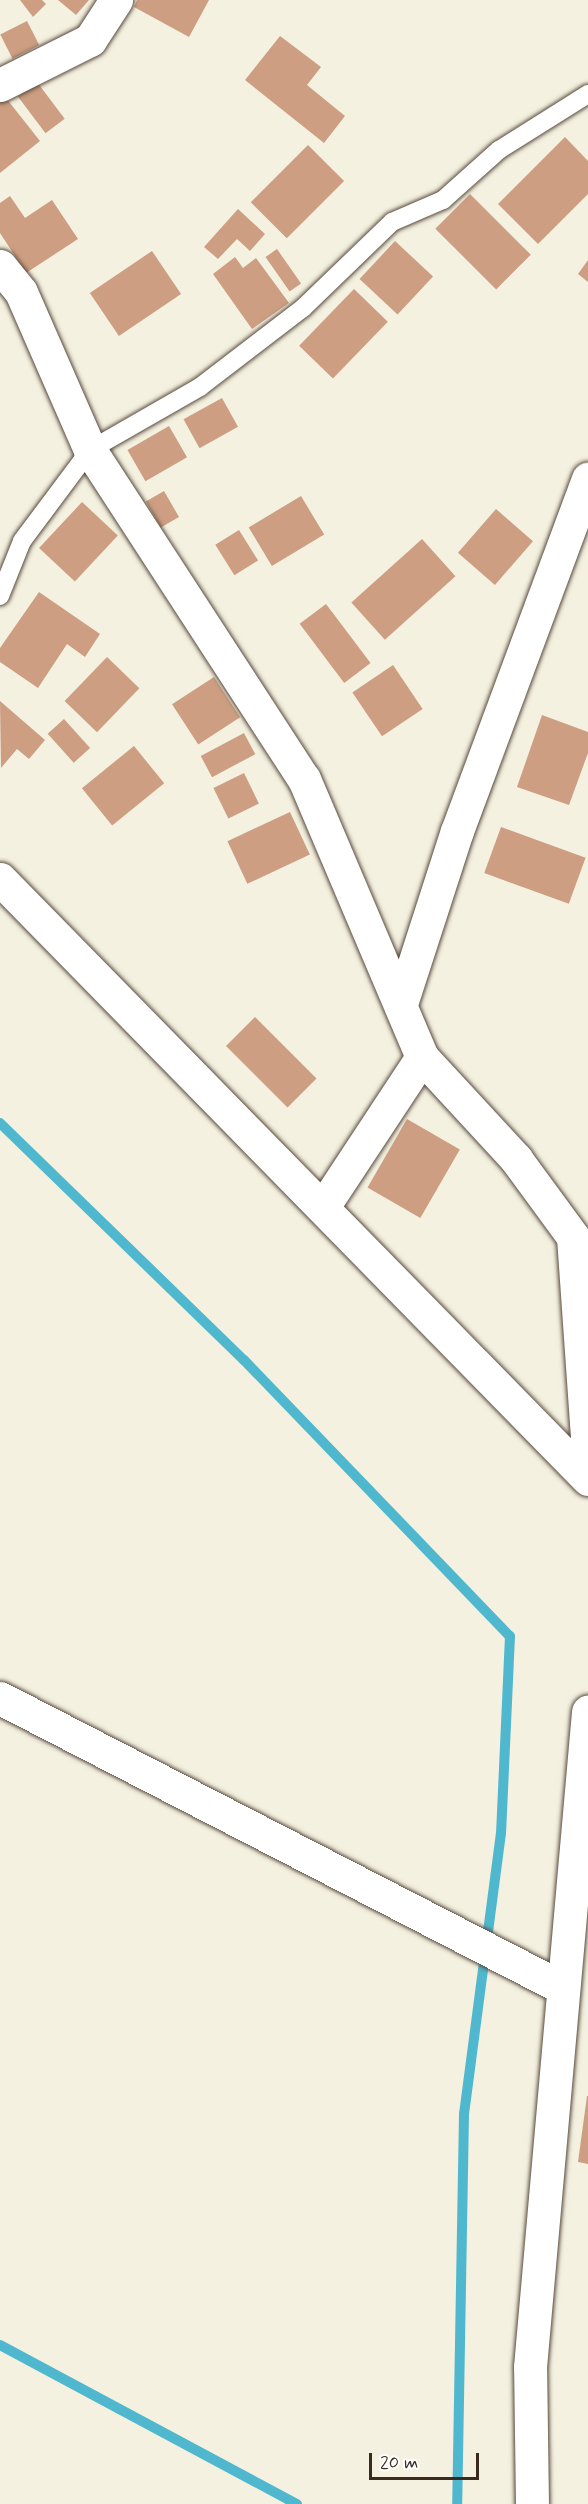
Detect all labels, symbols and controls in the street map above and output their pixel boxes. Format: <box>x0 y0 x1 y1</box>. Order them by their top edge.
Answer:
scale bar <box>372 2441 482 2479</box>
text: 20 m <box>380 2451 418 2475</box>

